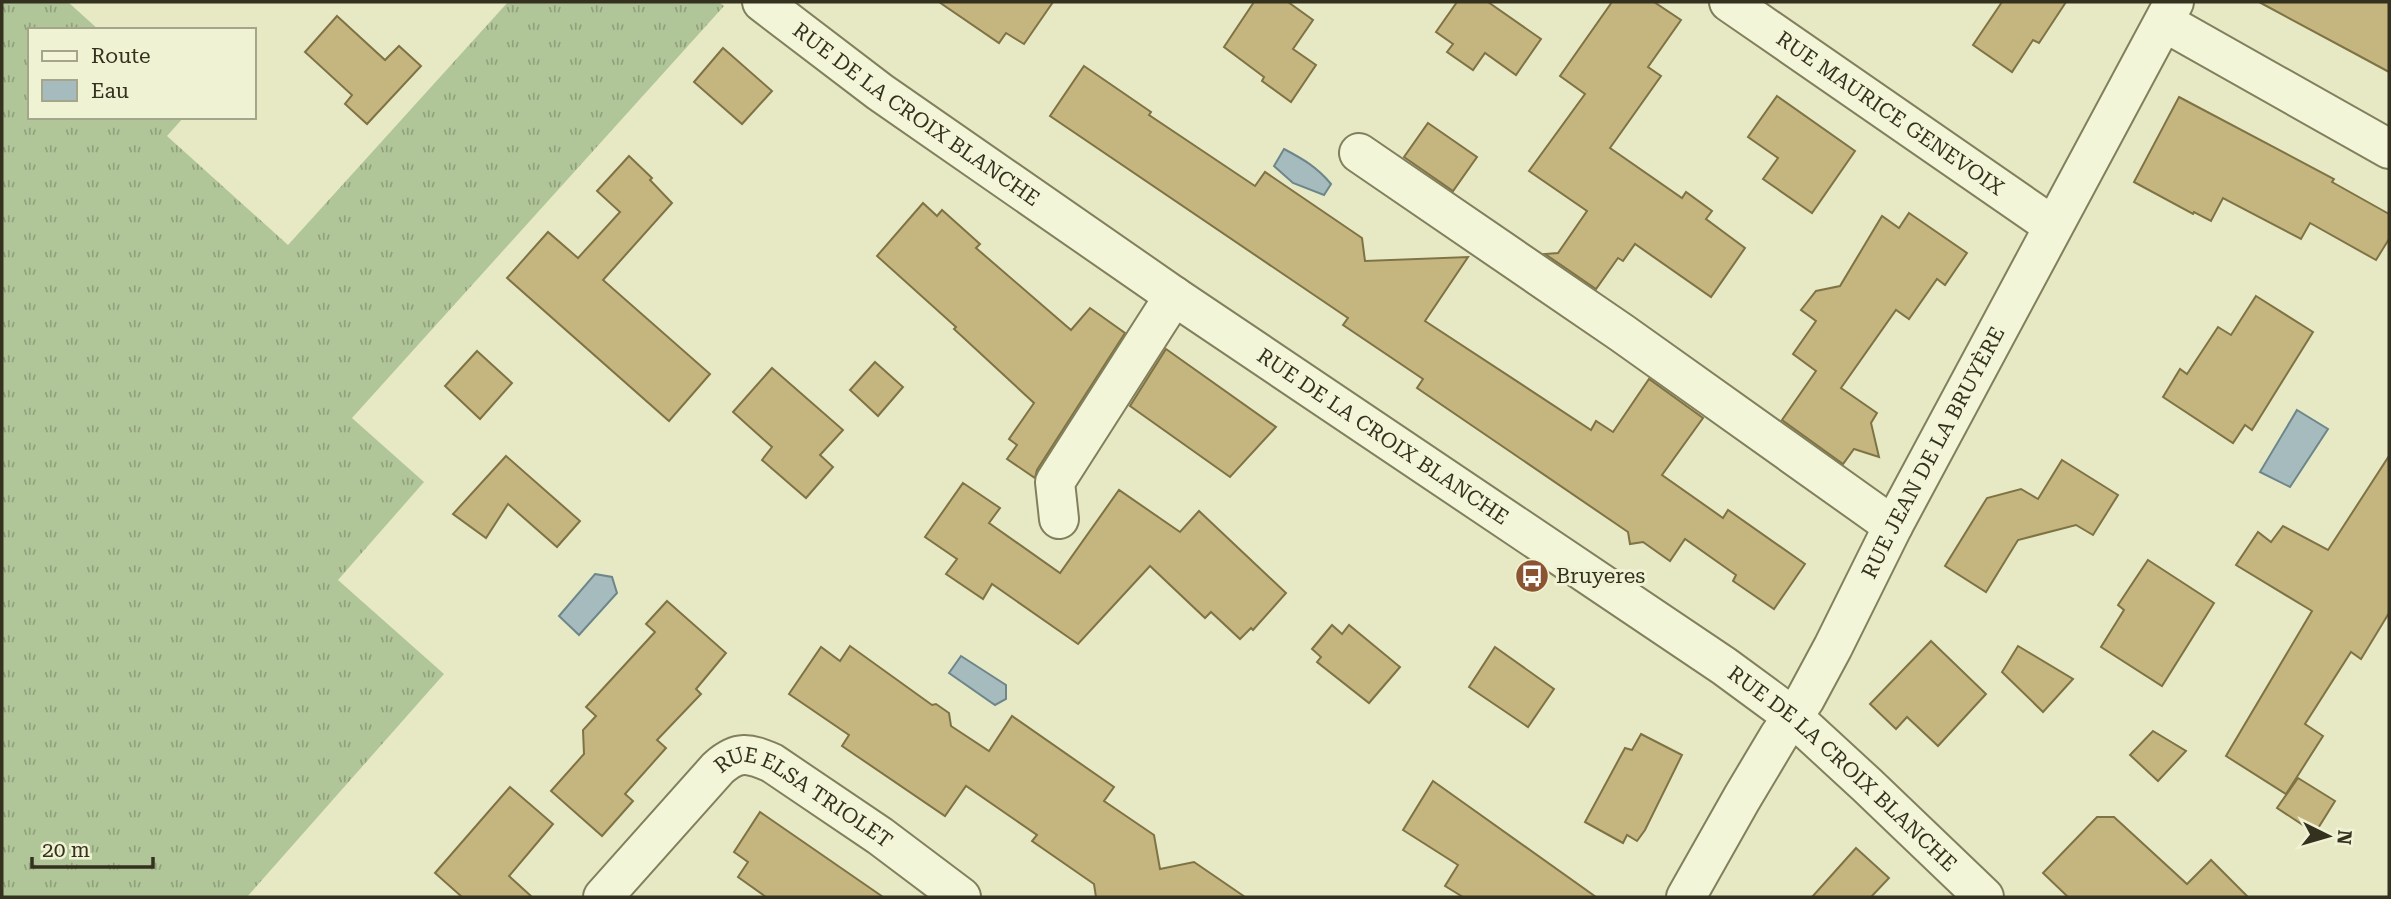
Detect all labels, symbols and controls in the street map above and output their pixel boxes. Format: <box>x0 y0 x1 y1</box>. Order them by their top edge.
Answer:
street label: RUE DE LA CROIX BLANCHE <box>788 18 1044 211</box>
street label: RUE MAURICE GENEVOIX <box>1772 26 2009 200</box>
legend <box>28 28 256 119</box>
text: Route <box>91 44 150 68</box>
text: Eau <box>91 79 129 103</box>
street label: RUE JEAN DE LA BRUYÈRE <box>1857 323 2010 582</box>
street label: RUE DE LA CROIX BLANCHE <box>1253 343 1513 530</box>
bus stop icon: Bruyeres <box>1513 557 1551 595</box>
place label: Bruyeres <box>1556 564 1645 588</box>
street label: RUE DE LA CROIX BLANCHE <box>1723 661 1962 876</box>
street label: RUE ELSA TRIOLET <box>710 742 897 853</box>
north arrow <box>2293 801 2363 871</box>
scale bar <box>32 825 152 869</box>
text: N <box>2332 829 2357 846</box>
text: 20 m <box>42 838 90 862</box>

